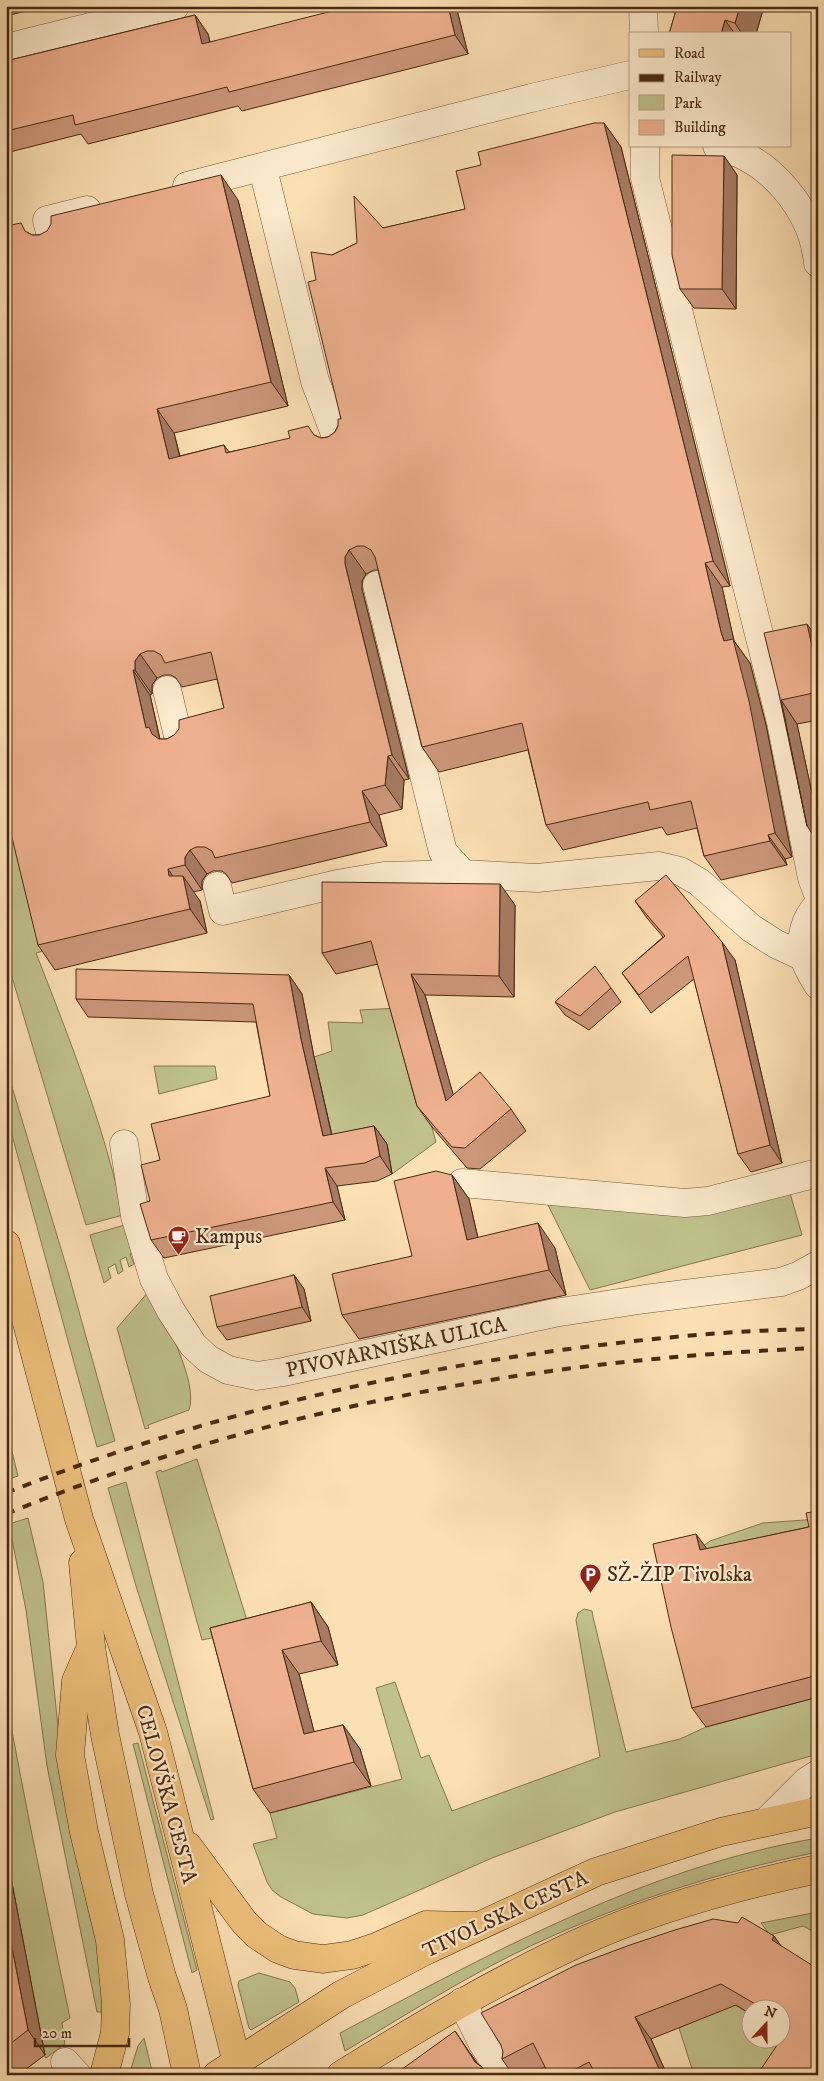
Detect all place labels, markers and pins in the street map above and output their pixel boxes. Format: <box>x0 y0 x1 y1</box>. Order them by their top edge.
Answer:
cafe icon: Kampus <box>167 1224 191 1255</box>
place label: Kampus <box>195 1224 262 1250</box>
place label: SŽ-ŽIP Tivolska <box>607 1560 752 1588</box>
parking icon: SŽ-ŽIP Tivolska <box>579 1562 603 1593</box>

